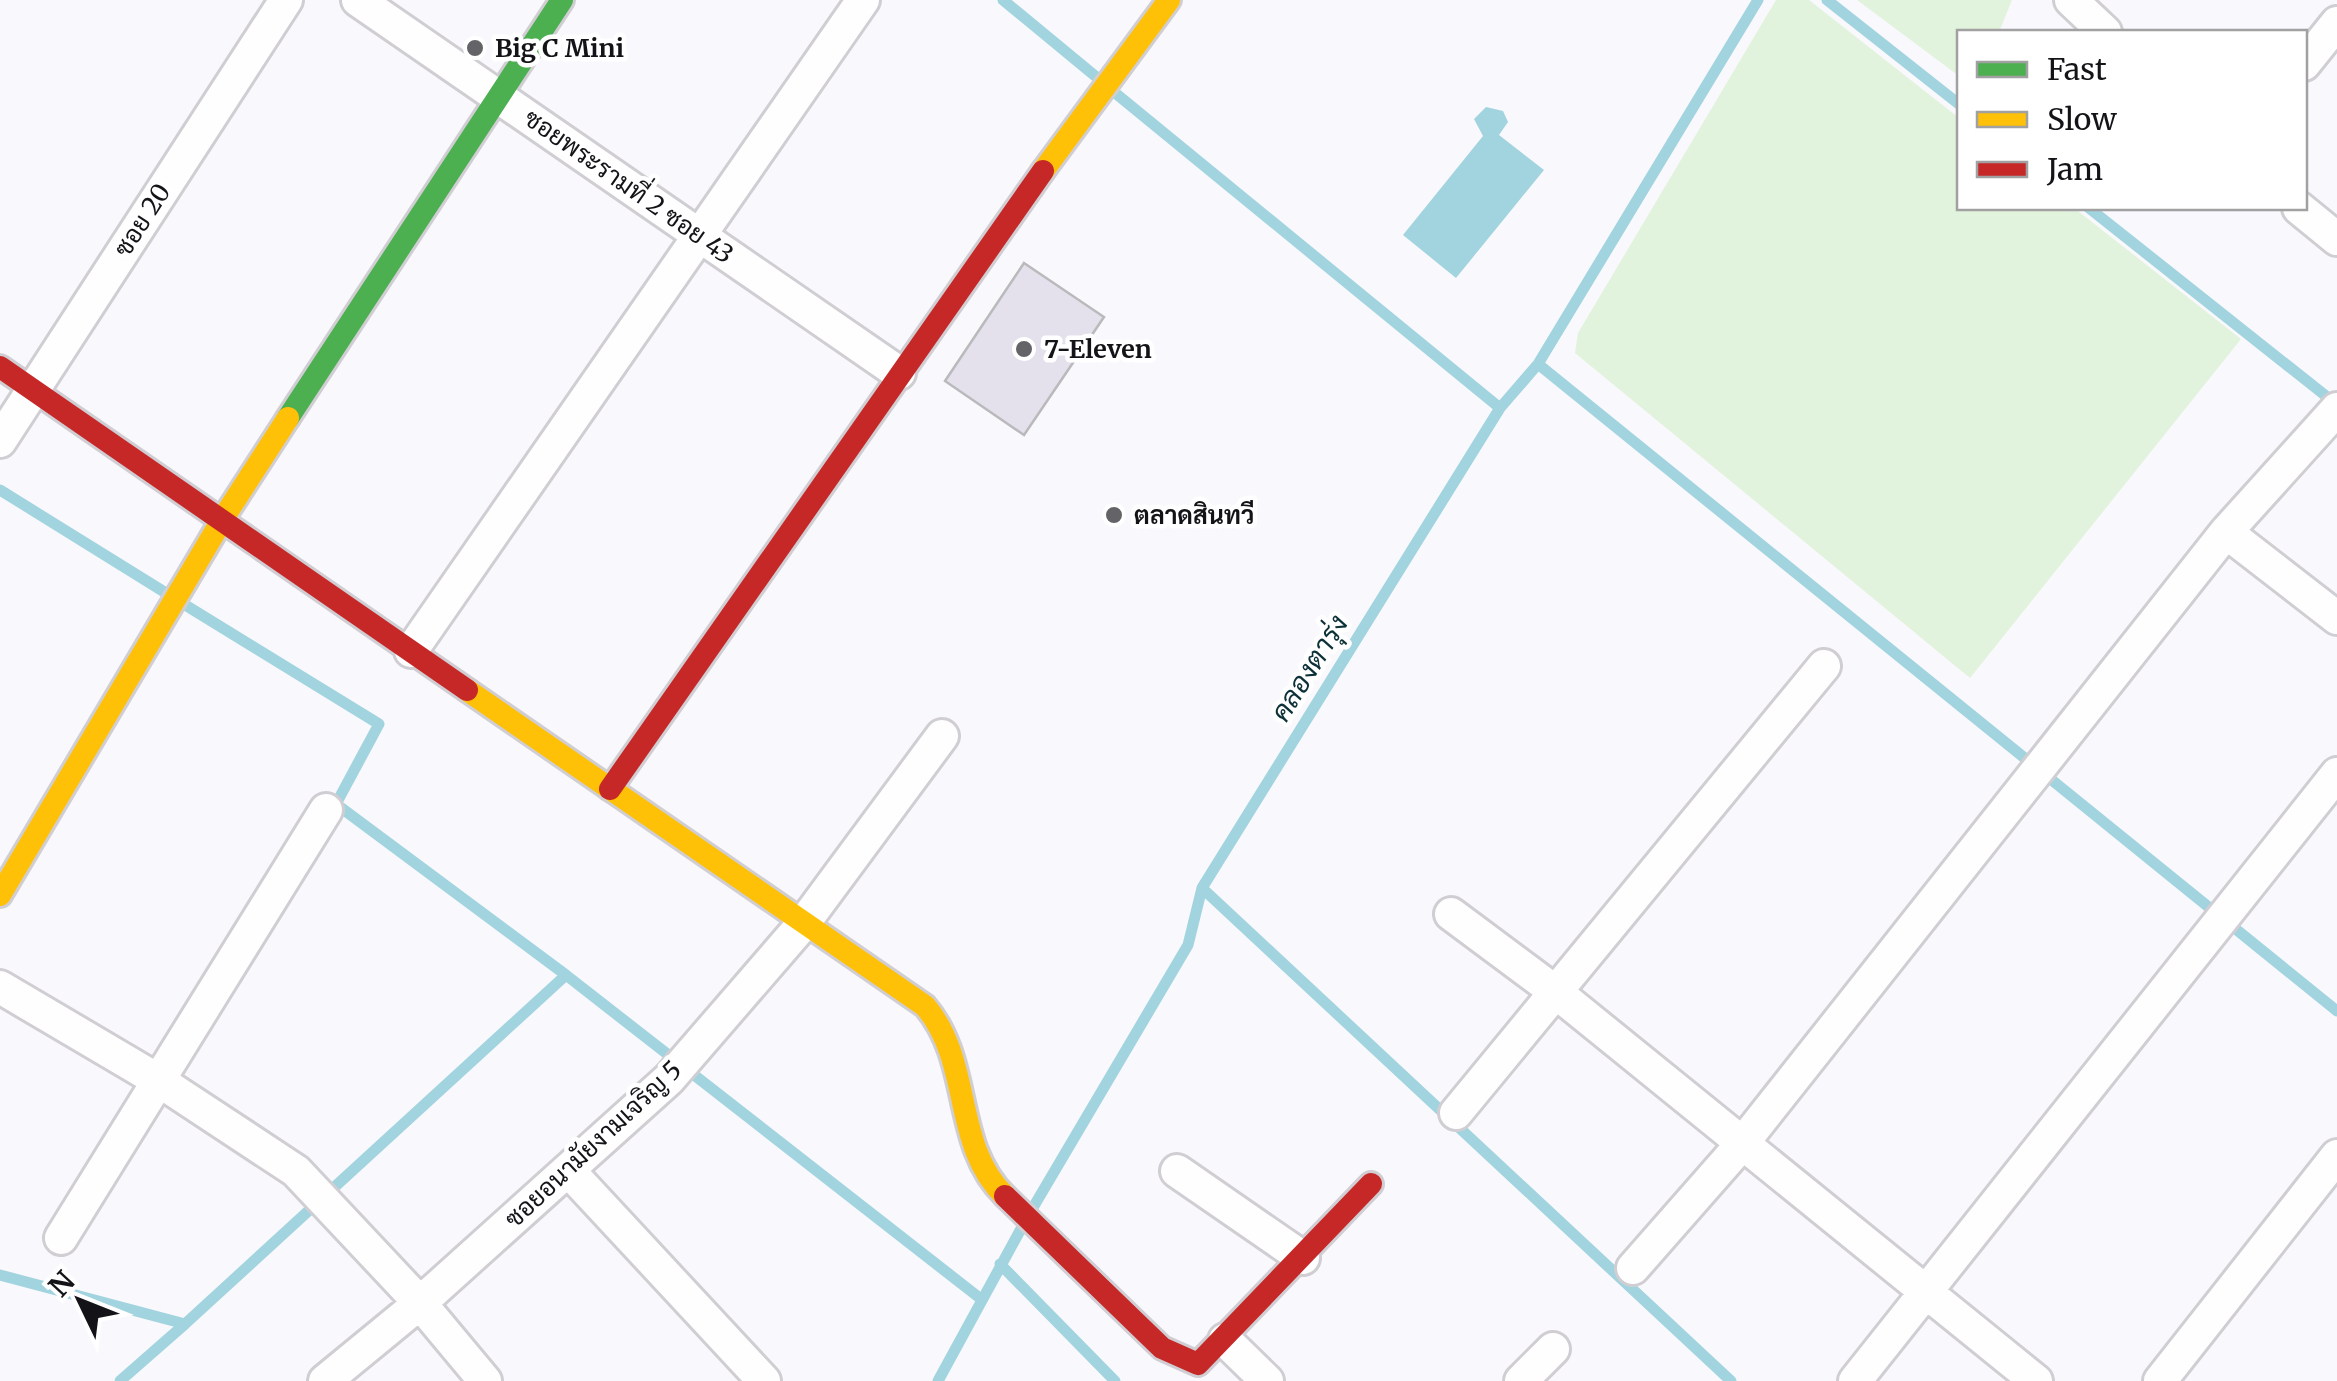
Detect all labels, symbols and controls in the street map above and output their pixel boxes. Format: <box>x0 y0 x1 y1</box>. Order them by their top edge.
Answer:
legend <box>1957 30 2307 210</box>
place label: Big C Mini <box>495 32 624 64</box>
marker: Big C Mini <box>464 37 486 59</box>
text: Fast <box>2047 50 2107 88</box>
street label: ซอยพระรามที่ 2 ซอย 43 <box>518 97 743 270</box>
text: Slow <box>2047 100 2117 138</box>
text: Jam <box>2046 150 2103 188</box>
street label: ซอย 20 <box>107 177 177 263</box>
place label: 7-Eleven <box>1044 333 1152 365</box>
marker: 7-Eleven <box>1013 338 1035 360</box>
place label: ตลาดสินทวี <box>1134 499 1254 531</box>
marker: ตลาดสินทวี <box>1103 504 1125 526</box>
water label: คลองตารุ่ง <box>1262 608 1358 729</box>
street label: ซอยอนามัยงามเจริญ 5 <box>498 1054 688 1234</box>
north arrow <box>30 1251 130 1351</box>
text: N <box>41 1264 82 1304</box>

